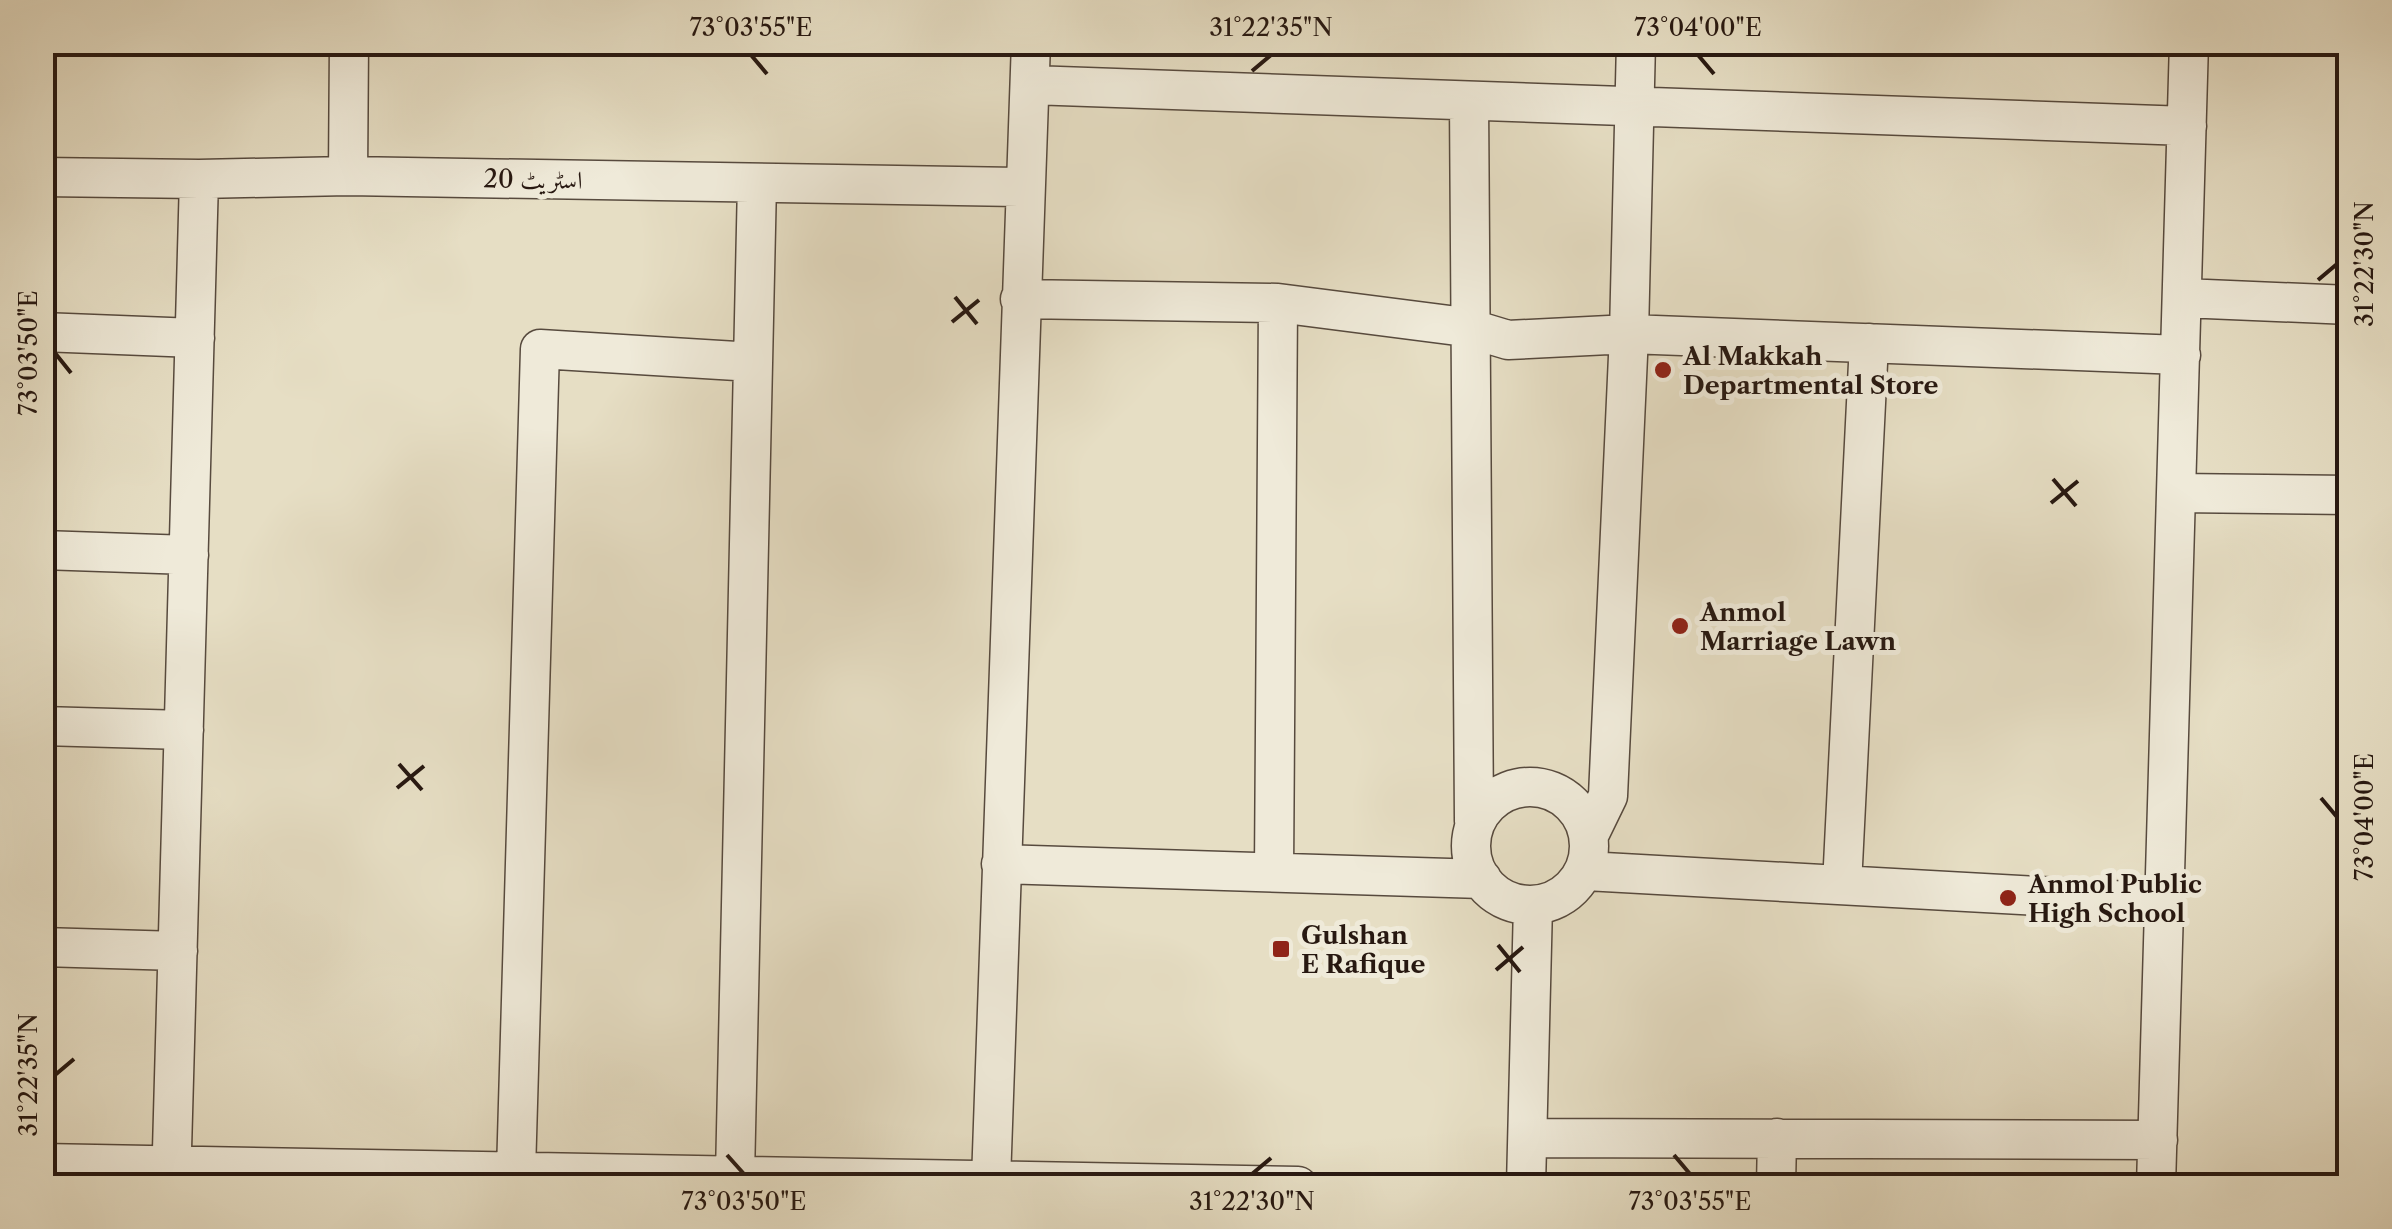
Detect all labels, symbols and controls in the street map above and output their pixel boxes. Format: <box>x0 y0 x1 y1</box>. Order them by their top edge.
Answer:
text: 73°03'55"E <box>690 12 812 43</box>
text: 31°22'35"N <box>1209 12 1333 43</box>
text: 73°04'00"E <box>1634 12 1762 43</box>
street label: اسٹریٹ 20 <box>483 163 583 196</box>
text: 31°22'30"N <box>2349 201 2380 327</box>
text: 73°03'50"E <box>13 290 44 416</box>
place label: Al Makkah Departmental Store <box>1682 341 1939 401</box>
marker: Al Makkah Departmental Store <box>1652 359 1674 381</box>
place label: Anmol Marriage Lawn <box>1699 597 1896 657</box>
marker: Anmol Marriage Lawn <box>1669 615 1691 637</box>
text: 73°04'00"E <box>2349 753 2380 881</box>
place label: Anmol Public High School <box>2027 869 2202 929</box>
marker: Anmol Public High School <box>1997 887 2019 909</box>
place label: Gulshan E Rafique <box>1301 920 1426 980</box>
marker: Gulshan E Rafique <box>1270 938 1292 960</box>
text: 31°22'35"N <box>13 1013 44 1137</box>
text: 73°03'50"E <box>681 1186 807 1217</box>
text: 31°22'30"N <box>1189 1186 1315 1217</box>
text: 73°03'55"E <box>1629 1186 1751 1217</box>

